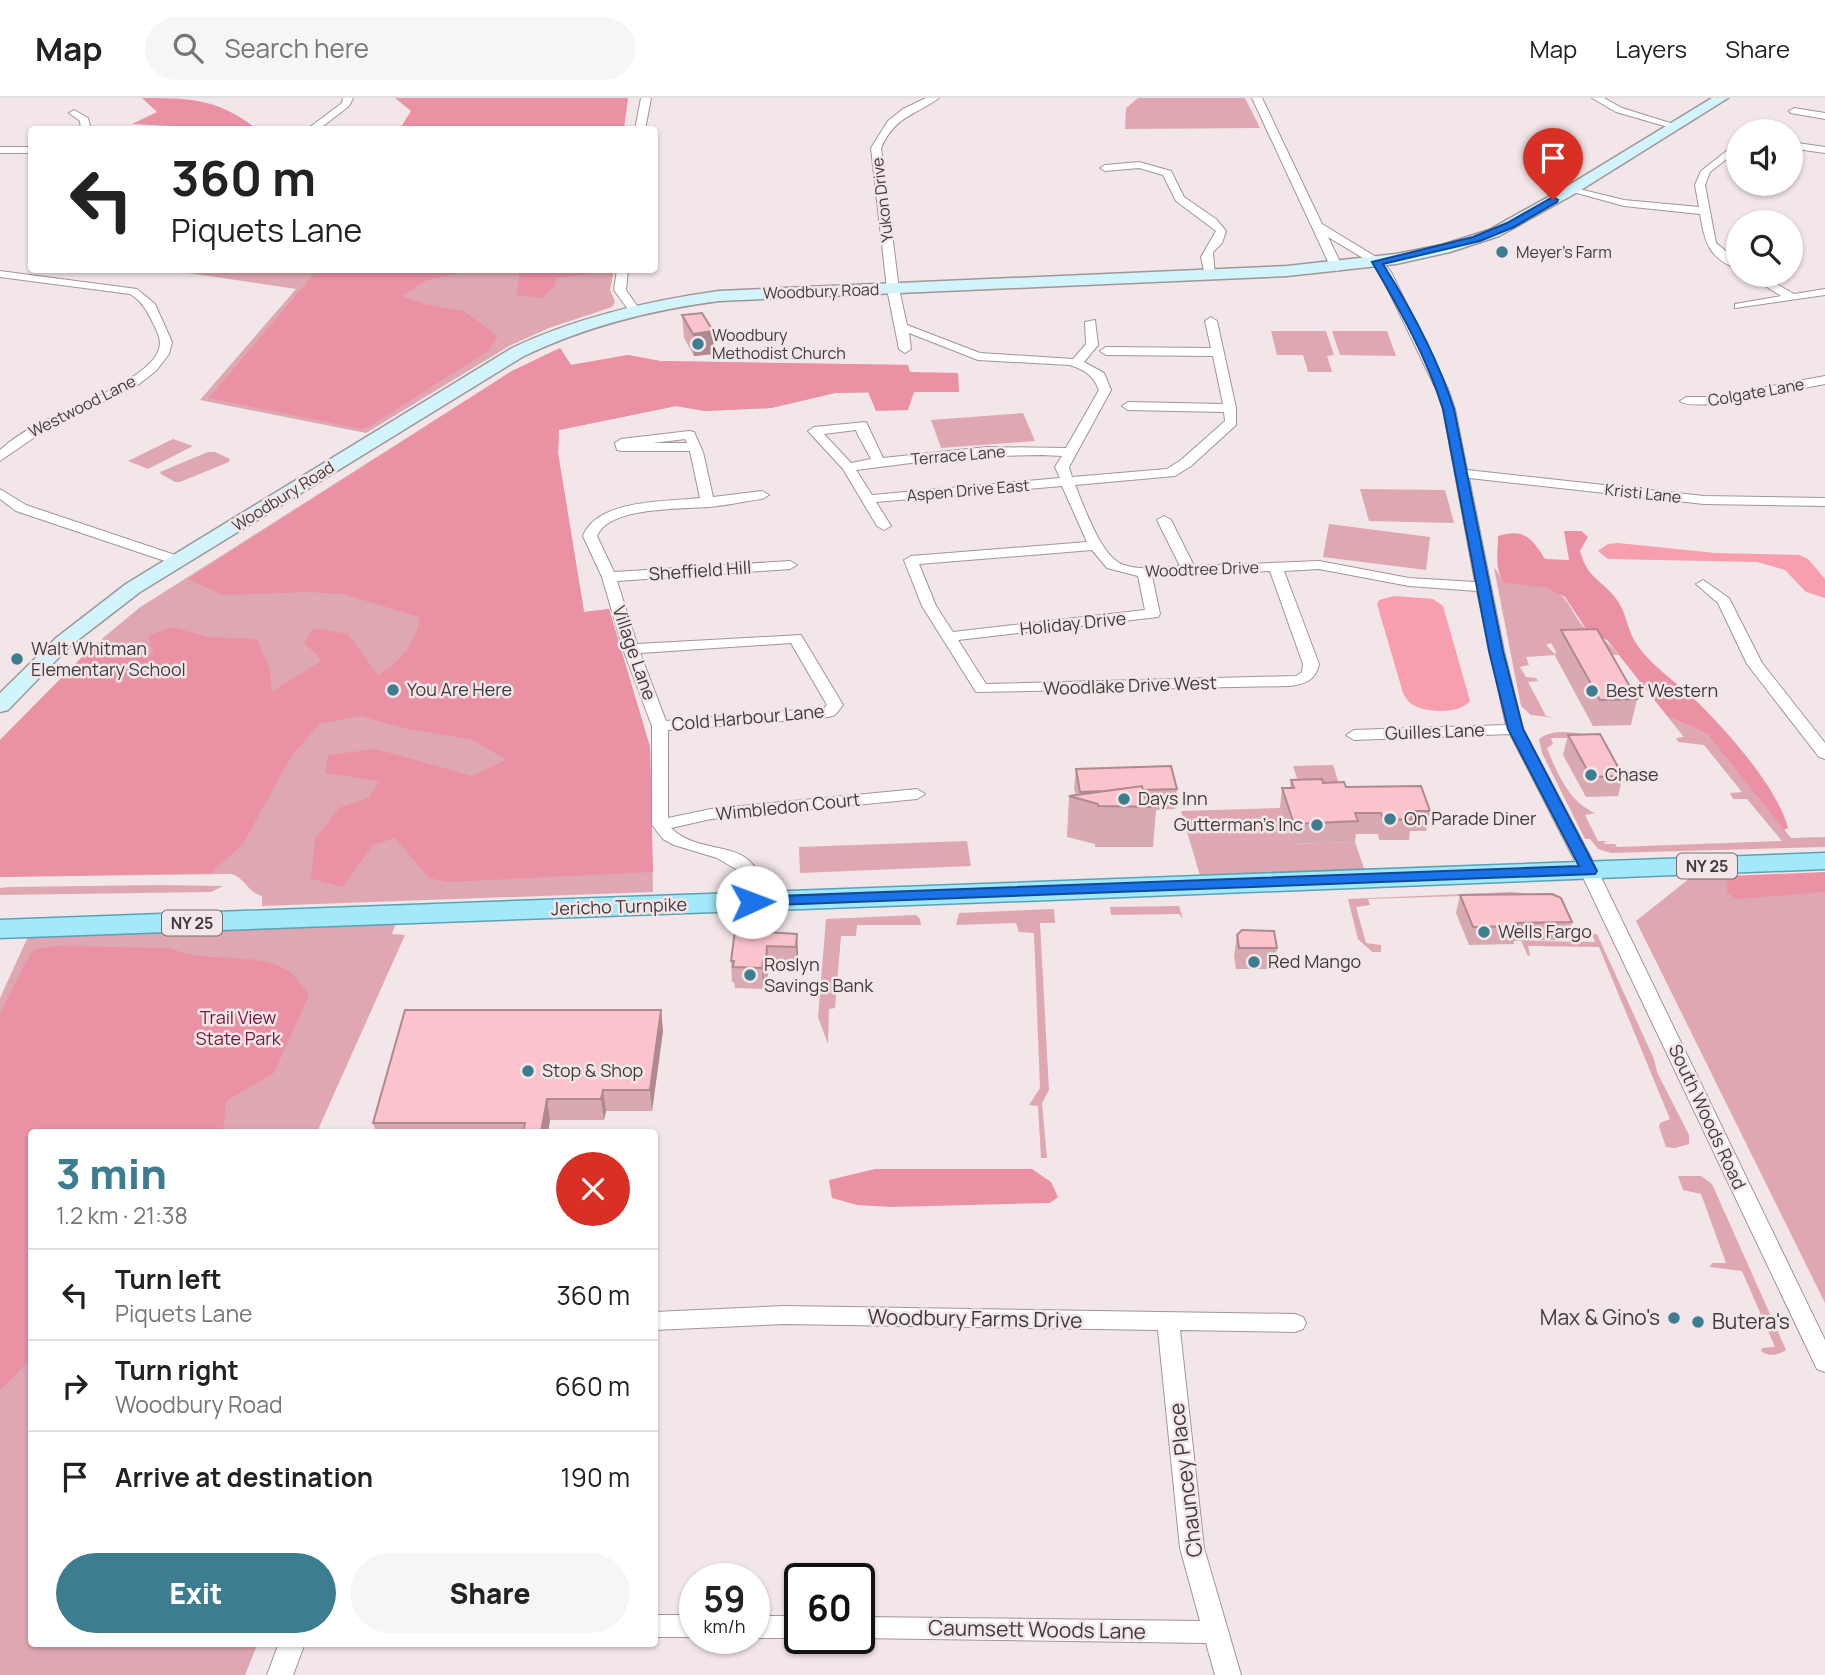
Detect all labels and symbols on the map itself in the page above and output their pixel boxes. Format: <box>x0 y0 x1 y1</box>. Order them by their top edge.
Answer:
pin <box>1523 128 1583 200</box>
street label: Yukon Drive <box>866 156 898 244</box>
place label: Meyer's Farm <box>1516 241 1612 263</box>
marker: Meyer's Farm <box>1494 244 1510 260</box>
street label: Woodbury Road <box>762 278 880 304</box>
place label: Woodbury Methodist Church <box>712 324 846 364</box>
marker: Woodbury Methodist Church <box>690 336 706 352</box>
street label: Westwood Lane <box>25 370 139 442</box>
street label: Colgate Lane <box>1706 373 1806 411</box>
street label: Terrace Lane <box>910 440 1006 470</box>
street label: Woodbury Road <box>228 456 338 536</box>
street label: Aspen Drive East <box>906 474 1030 506</box>
street label: Kristi Lane <box>1604 478 1682 508</box>
street label: Sheffield Hill <box>648 554 752 586</box>
street label: Woodtree Drive <box>1145 556 1259 582</box>
street label: Village Lane <box>608 602 662 703</box>
street label: Holiday Drive <box>1019 605 1127 641</box>
place label: Walt Whitman Elementary School <box>31 636 186 681</box>
marker: Walt Whitman Elementary School <box>9 651 25 667</box>
street label: Woodlake Drive West <box>1043 670 1217 700</box>
place label: You Are Here <box>407 677 512 701</box>
place label: Best Western <box>1606 678 1718 702</box>
marker: You Are Here <box>385 682 401 698</box>
marker: Best Western <box>1584 683 1600 699</box>
street label: Cold Harbour Lane <box>671 698 825 736</box>
street label: Guilles Lane <box>1385 717 1485 745</box>
place label: Chase <box>1605 762 1659 786</box>
marker: Chase <box>1583 767 1599 783</box>
place label: Days Inn <box>1138 786 1208 810</box>
street label: Wimbledon Court <box>715 787 861 826</box>
marker: Days Inn <box>1116 791 1132 807</box>
place label: On Parade Diner <box>1404 806 1537 830</box>
marker: On Parade Diner <box>1382 811 1398 827</box>
place label: Gutterman's Inc <box>1174 812 1303 836</box>
marker: Gutterman's Inc <box>1309 817 1325 833</box>
road number: NY 25 <box>1677 853 1737 878</box>
position arrow <box>715 865 789 939</box>
street label: Jericho Turnpike <box>550 892 687 920</box>
road number: NY 25 <box>162 910 222 936</box>
place label: Wells Fargo <box>1498 919 1592 943</box>
marker: Wells Fargo <box>1476 924 1492 940</box>
place label: Red Mango <box>1268 949 1361 973</box>
place label: Roslyn Savings Bank <box>764 952 874 997</box>
marker: Red Mango <box>1246 954 1262 970</box>
marker: Roslyn Savings Bank <box>742 967 758 983</box>
park label: Trail View State Park <box>195 1005 282 1050</box>
street label: South Woods Road <box>1664 1040 1752 1193</box>
place label: Stop & Shop <box>542 1058 643 1082</box>
marker: Stop & Shop <box>520 1063 536 1079</box>
street label: Woodbury Farms Drive <box>867 1302 1083 1334</box>
place label: Max & Gino's <box>1540 1303 1660 1331</box>
place label: Butera's <box>1712 1307 1790 1335</box>
marker: Max & Gino's <box>1666 1310 1682 1326</box>
marker: Butera's <box>1690 1314 1706 1330</box>
street label: Chauncey Place <box>1162 1401 1208 1559</box>
speed limit sign: 60 <box>784 1563 875 1654</box>
street label: Caumsett Woods Lane <box>928 1613 1146 1645</box>

